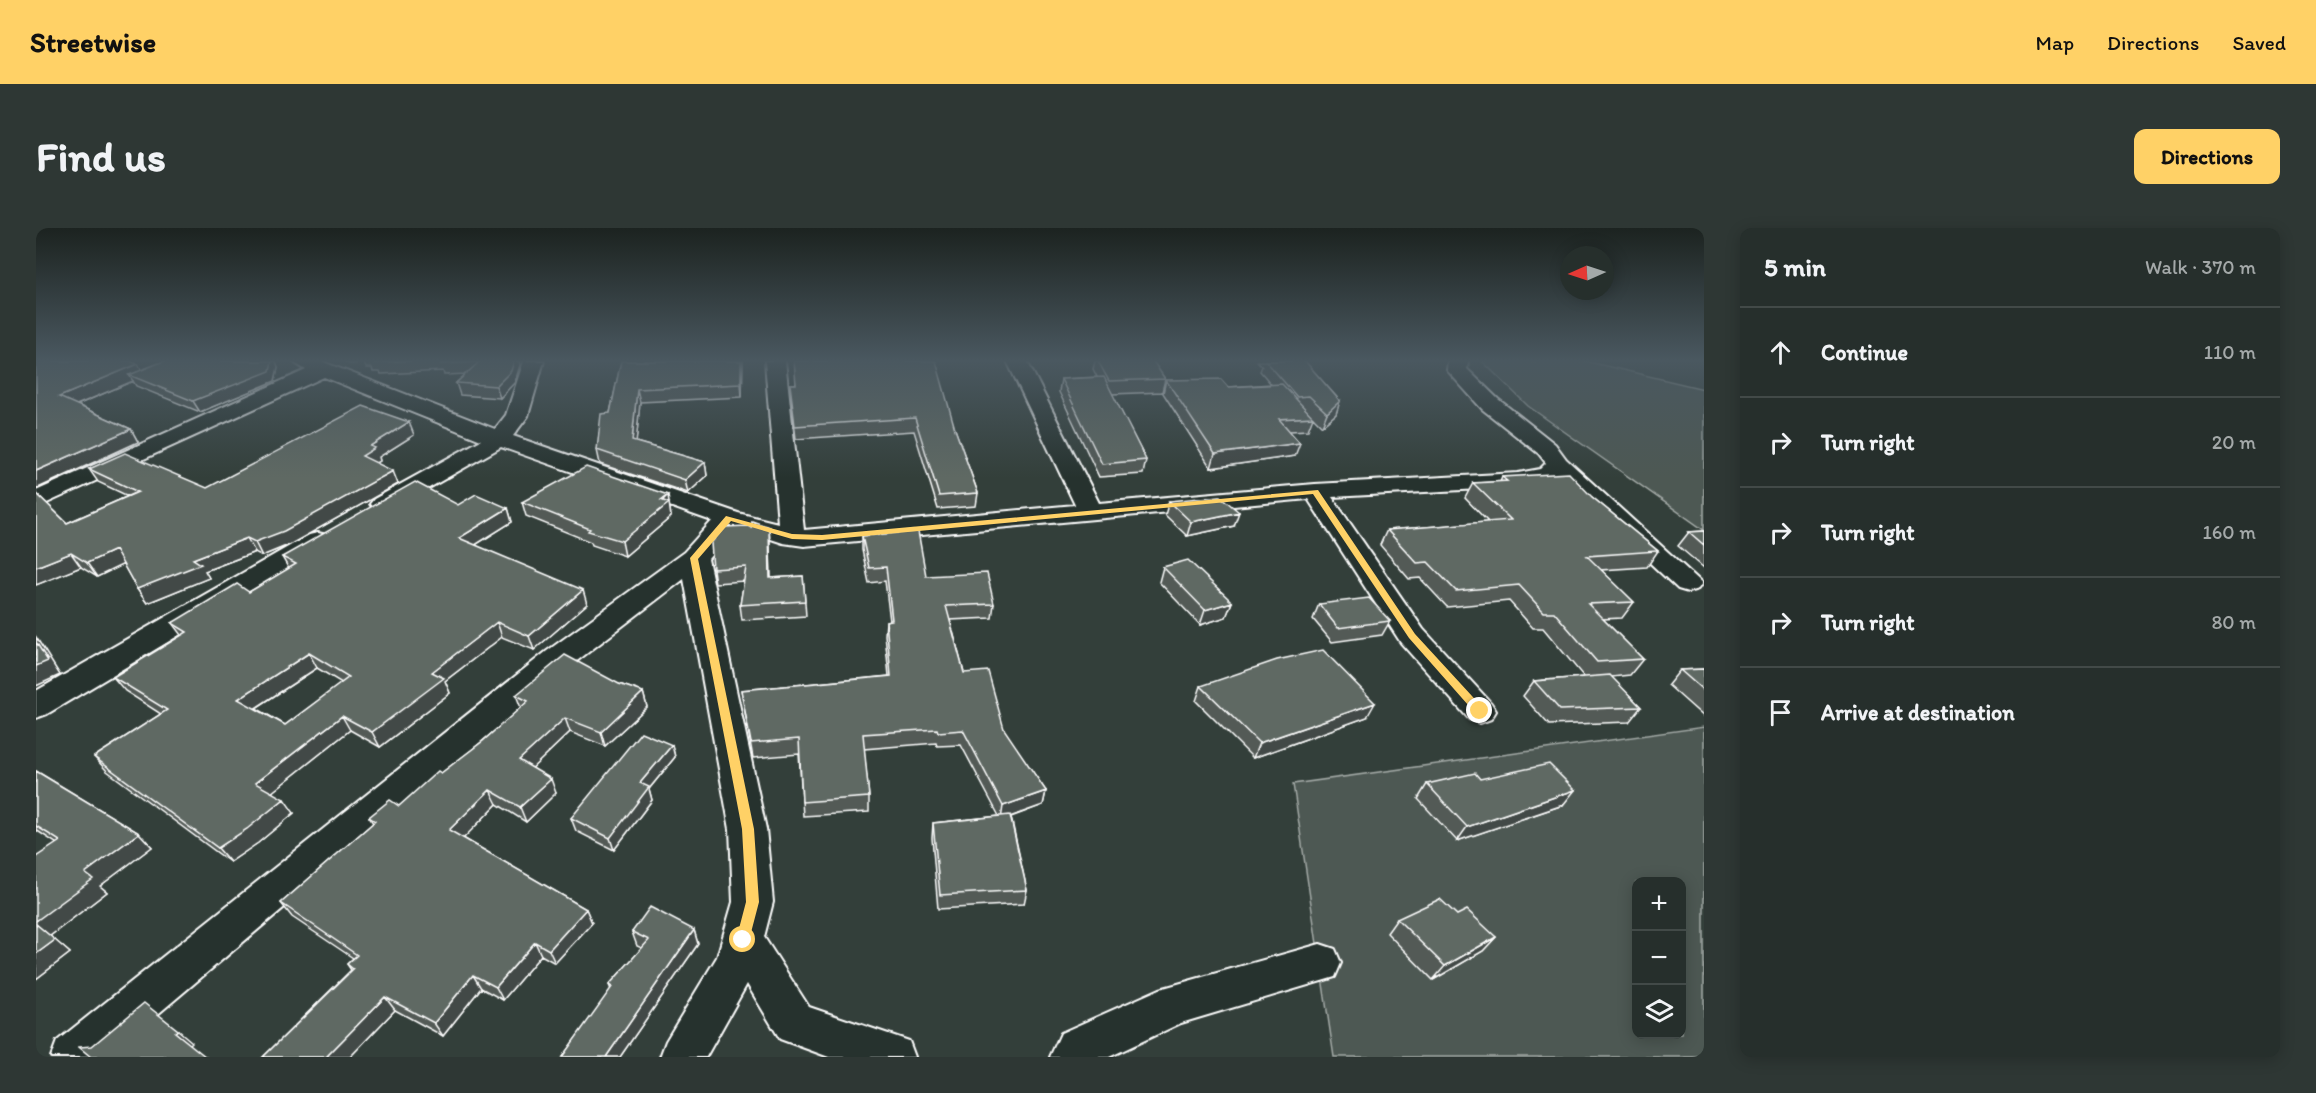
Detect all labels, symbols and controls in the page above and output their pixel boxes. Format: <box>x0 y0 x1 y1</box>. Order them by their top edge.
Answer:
text: Streetwise <box>30 25 156 59</box>
text: Map <box>2036 30 2074 55</box>
text: Directions <box>2107 30 2199 55</box>
text: Saved <box>2232 30 2286 55</box>
button: Directions <box>2134 129 2280 184</box>
text: Find us <box>36 131 166 182</box>
north arrow <box>1560 246 1614 300</box>
text: 5 min <box>1764 251 1826 283</box>
text: Walk · 370 m <box>2145 255 2256 279</box>
icon: ahead <box>1764 336 1797 369</box>
text: Continue <box>1821 339 1908 366</box>
text: 110 m <box>2204 340 2256 364</box>
icon: right <box>1764 426 1797 459</box>
text: Turn right <box>1821 429 1915 456</box>
text: 20 m <box>2212 430 2256 454</box>
icon: right <box>1764 516 1797 549</box>
text: Turn right <box>1821 519 1915 546</box>
text: 160 m <box>2203 520 2256 544</box>
icon: right <box>1764 606 1797 639</box>
text: Turn right <box>1821 609 1915 636</box>
text: 80 m <box>2211 610 2256 634</box>
icon: arrive <box>1764 696 1797 729</box>
route end <box>1466 697 1492 723</box>
text: Arrive at destination <box>1821 699 2015 726</box>
map controls <box>1632 877 1686 1039</box>
button: + <box>1632 877 1686 931</box>
route start <box>729 926 755 952</box>
button: − <box>1632 931 1686 985</box>
button: layers <box>1632 985 1686 1039</box>

